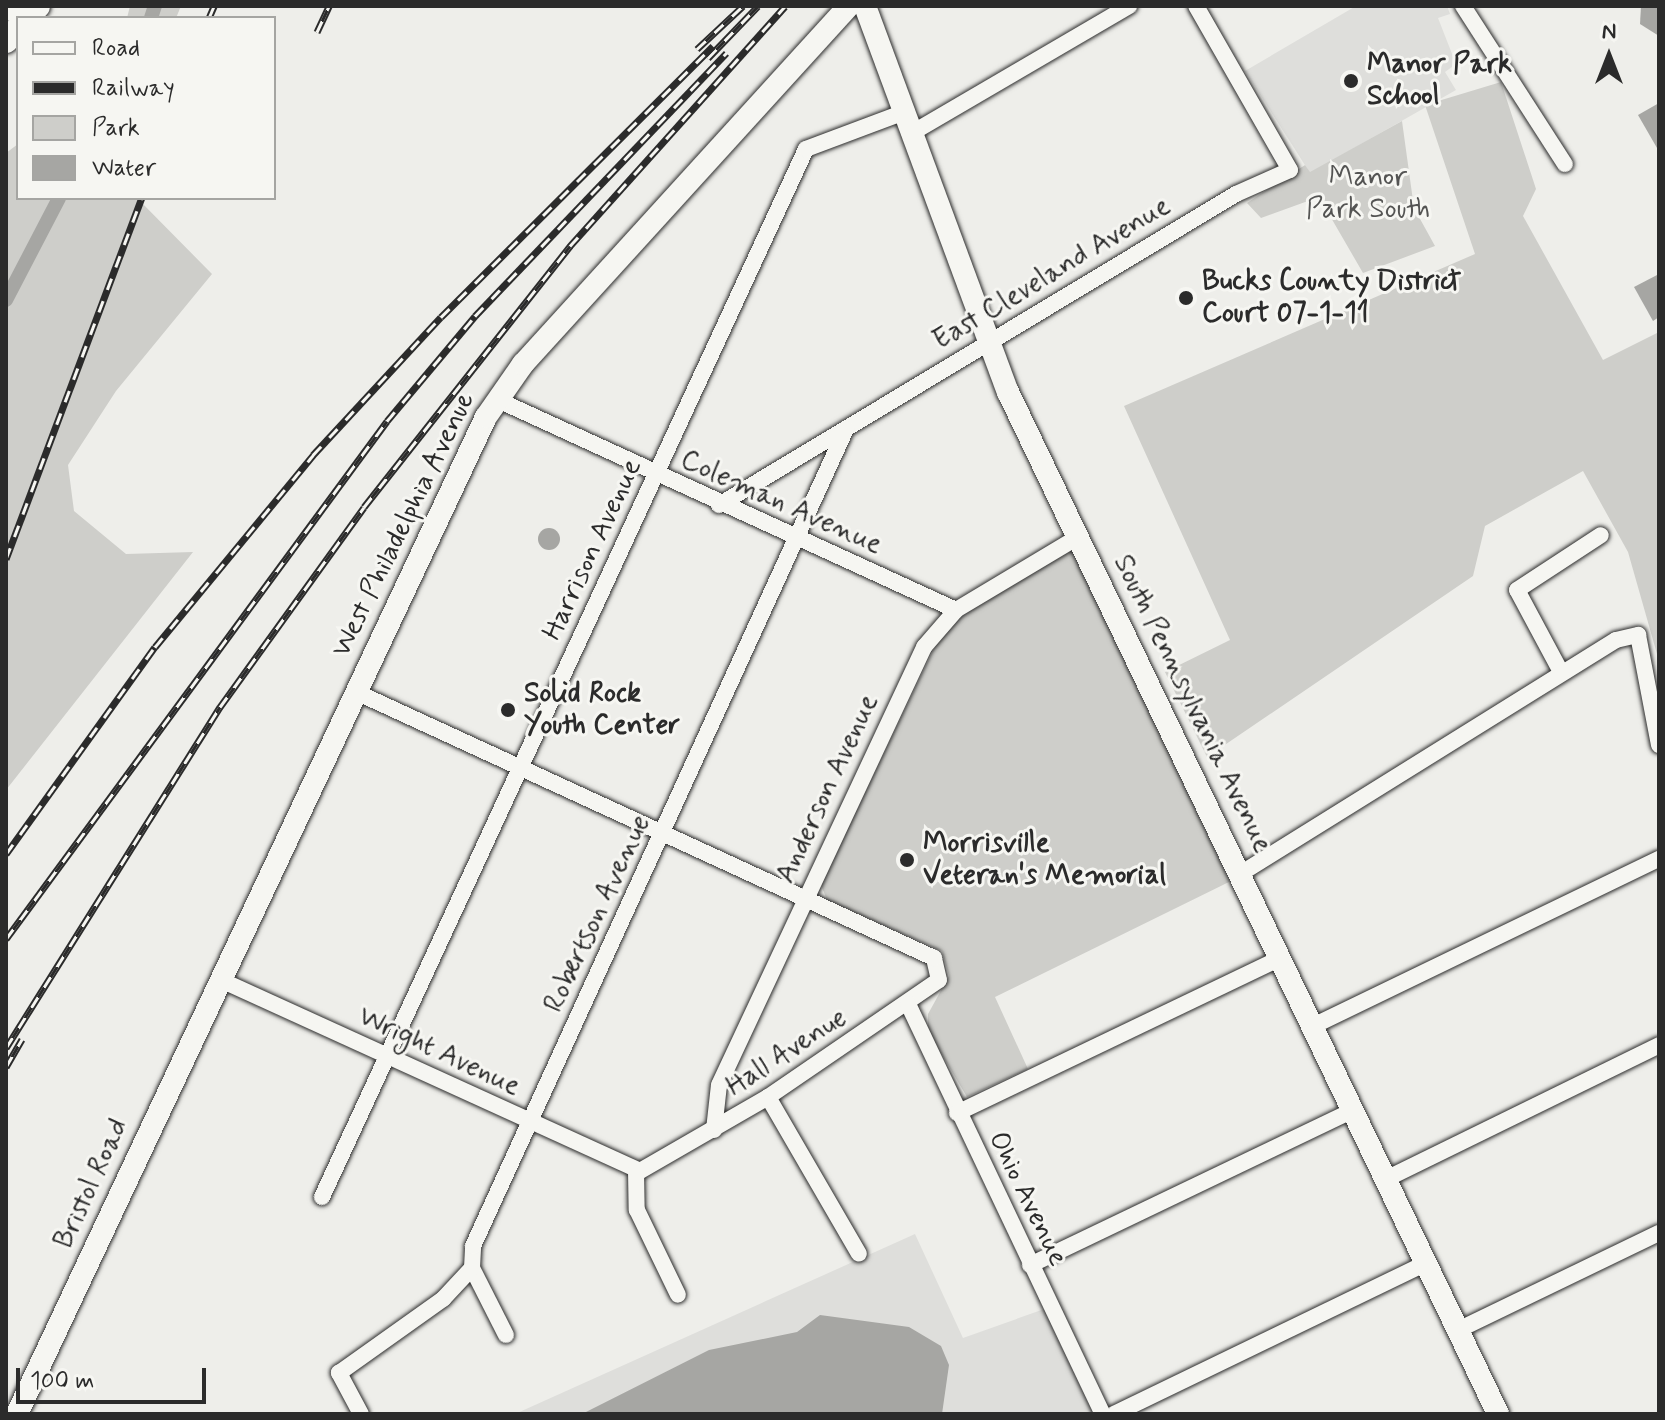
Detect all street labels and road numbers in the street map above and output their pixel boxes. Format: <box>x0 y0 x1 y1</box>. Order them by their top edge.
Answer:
street label: East Cleveland Avenue <box>927 190 1177 358</box>
street label: West Philadelphia Avenue <box>324 385 484 665</box>
street label: Coleman Avenue <box>679 445 883 561</box>
street label: Harrison Avenue <box>536 453 650 647</box>
street label: South Pennsylvania Avenue <box>1105 550 1279 858</box>
street label: Anderson Avenue <box>769 688 887 890</box>
street label: Robertson Avenue <box>539 812 657 1016</box>
street label: Wright Avenue <box>352 999 526 1105</box>
street label: Hall Avenue <box>719 1001 855 1105</box>
street label: Bristol Road <box>48 1115 136 1253</box>
street label: Ohio Avenue <box>980 1126 1074 1272</box>

